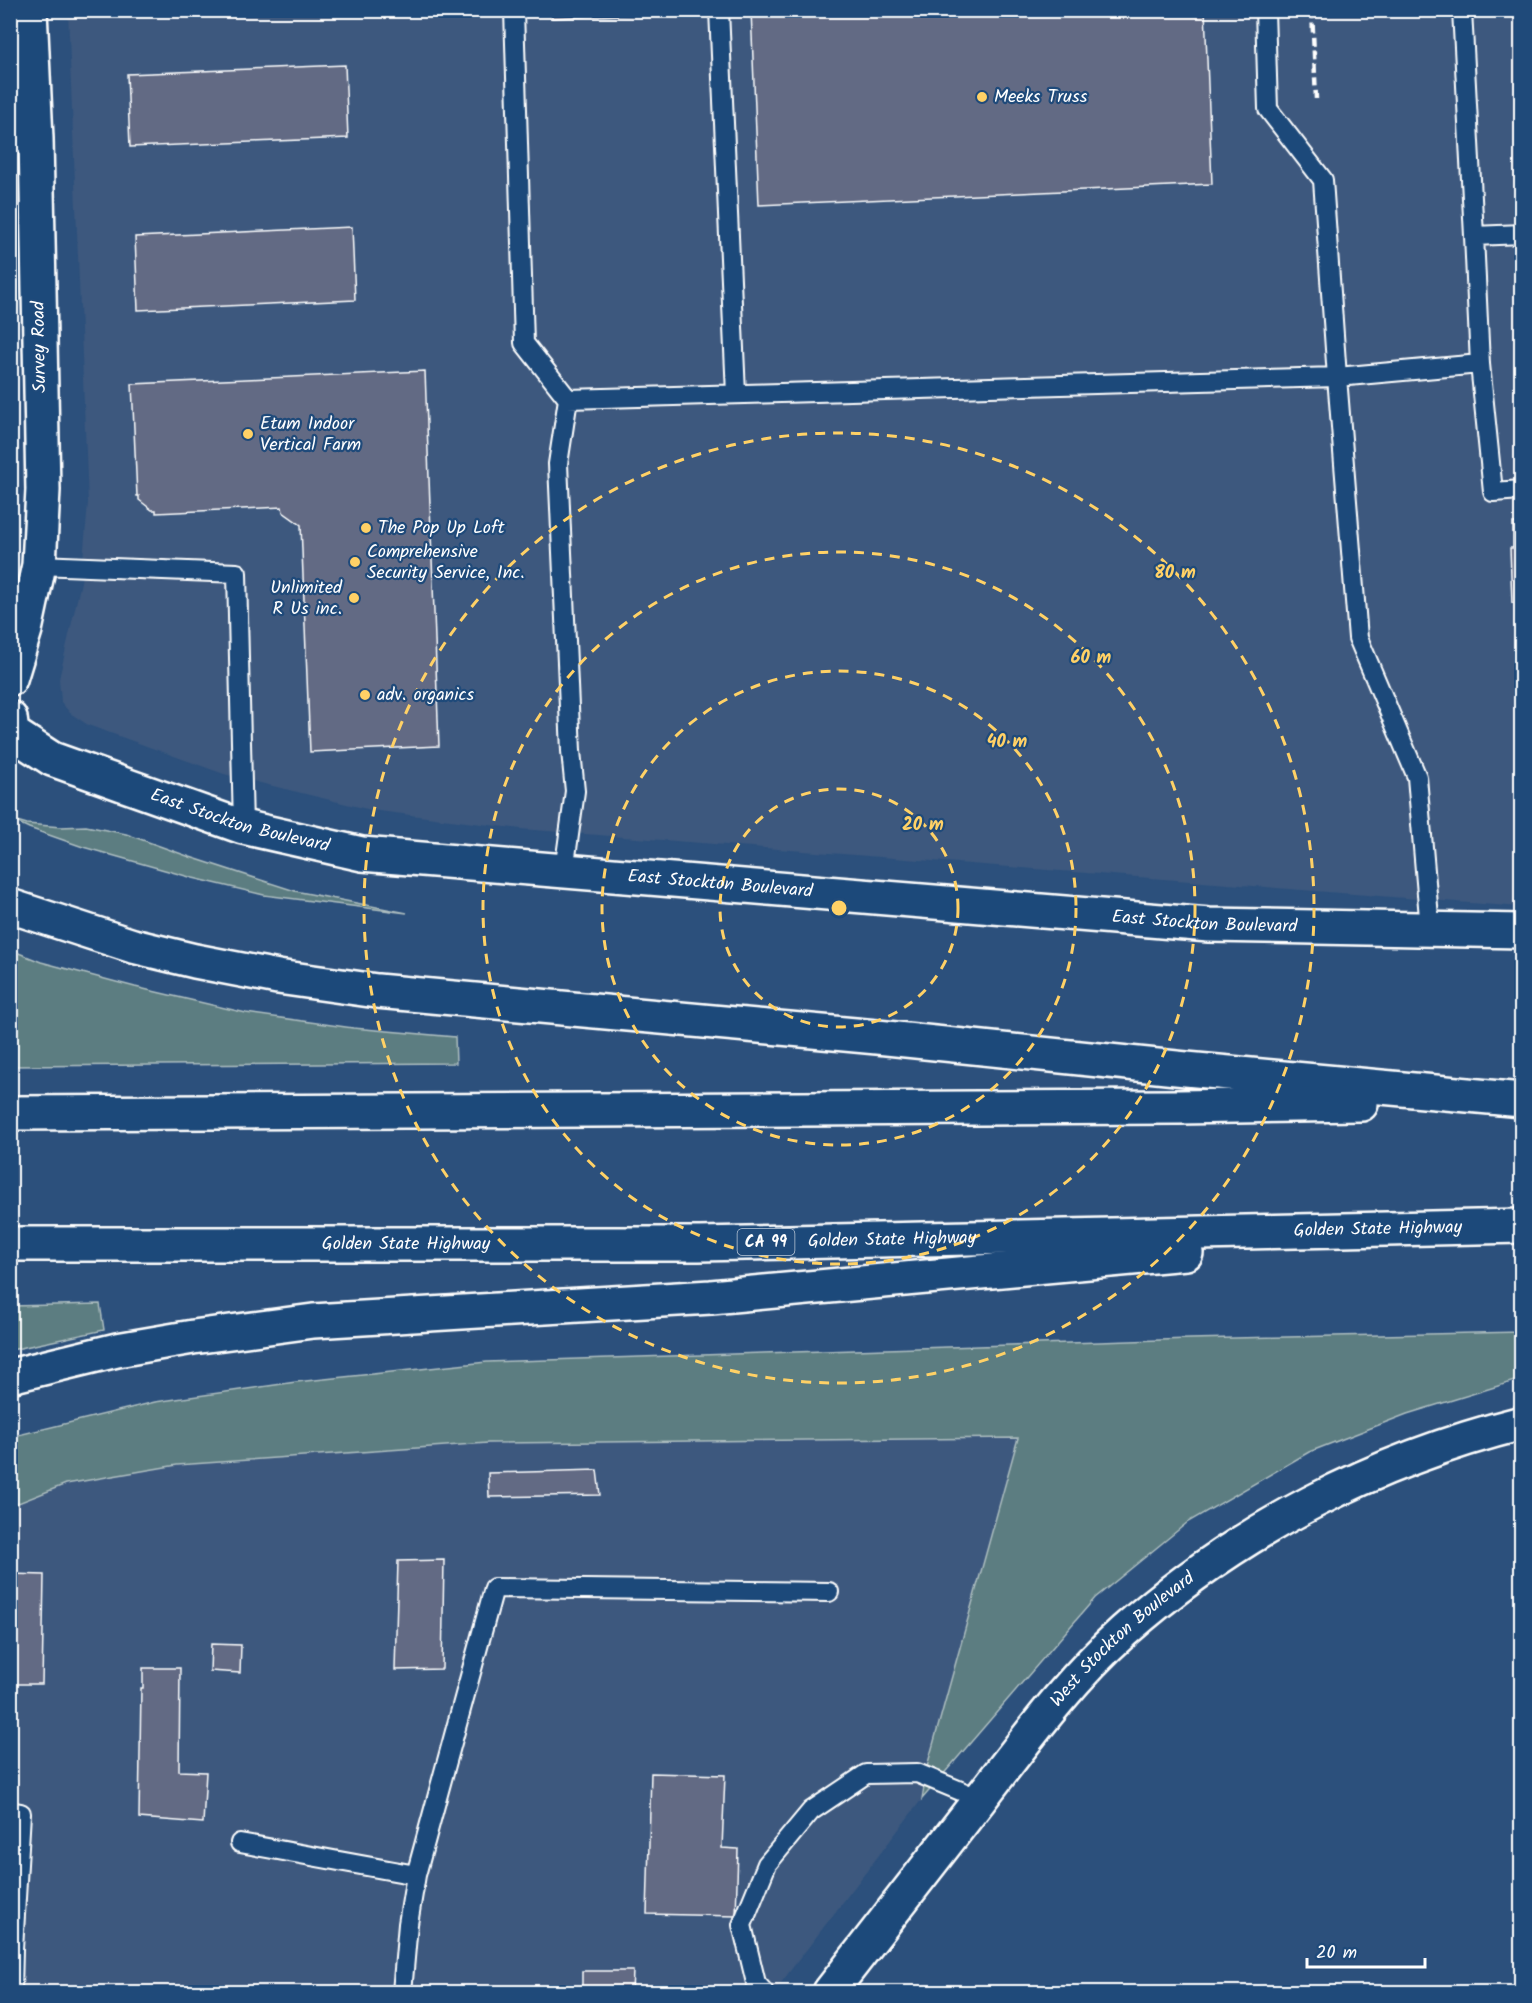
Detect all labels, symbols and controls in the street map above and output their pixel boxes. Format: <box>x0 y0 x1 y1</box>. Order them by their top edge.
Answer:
place label: Meeks Truss <box>994 83 1088 112</box>
marker: Meeks Truss <box>975 90 989 104</box>
street label: Survey Road <box>25 300 55 393</box>
place label: Etum Indoor Vertical Farm <box>260 410 361 460</box>
marker: Etum Indoor Vertical Farm <box>241 427 255 441</box>
place label: The Pop Up Loft <box>378 514 506 543</box>
marker: The Pop Up Loft <box>359 521 373 535</box>
place label: Comprehensive Security Service, Inc. <box>367 538 525 588</box>
marker: Comprehensive Security Service, Inc. <box>348 555 362 569</box>
text: 80 m <box>1154 559 1196 588</box>
place label: Unlimited R Us inc. <box>270 574 343 624</box>
marker: Unlimited R Us inc. <box>347 591 361 605</box>
text: 60 m <box>1071 644 1112 673</box>
place label: adv. organics <box>377 681 474 710</box>
marker: adv. organics <box>358 688 372 702</box>
text: 40 m <box>987 728 1028 757</box>
street label: East Stockton Boulevard <box>146 781 333 861</box>
text: 20 m <box>902 811 944 840</box>
street label: East Stockton Boulevard <box>626 862 815 906</box>
centre of rings <box>829 898 849 918</box>
street label: East Stockton Boulevard <box>1111 902 1299 941</box>
street label: Golden State Highway <box>1293 1213 1463 1245</box>
street label: Golden State Highway <box>807 1223 977 1256</box>
road number: CA 99 <box>738 1229 795 1255</box>
street label: Golden State Highway <box>322 1230 491 1259</box>
street label: West Stockton Boulevard <box>1043 1564 1202 1714</box>
scale bar <box>1307 1931 1426 1969</box>
text: 20 m <box>1316 1939 1357 1968</box>

